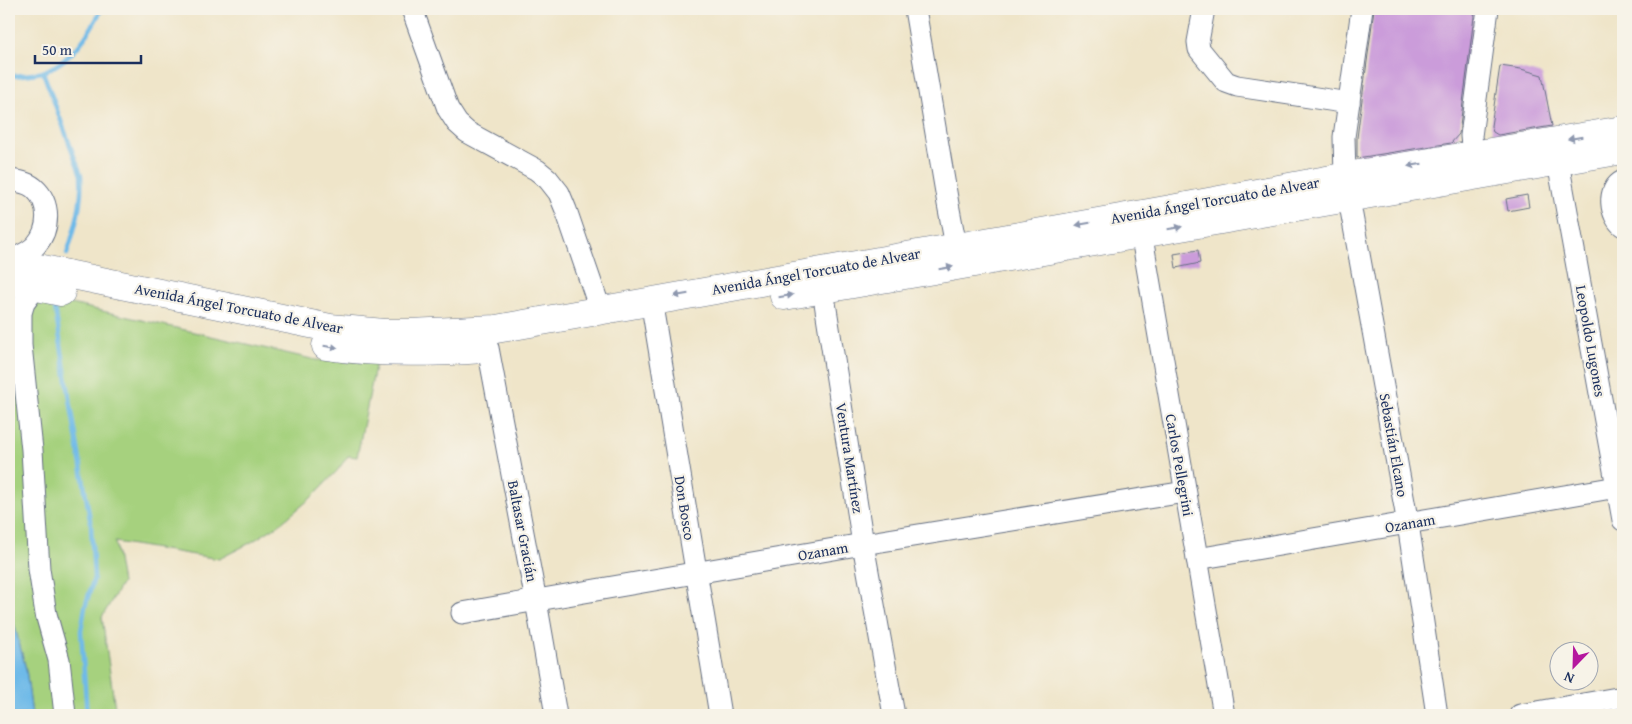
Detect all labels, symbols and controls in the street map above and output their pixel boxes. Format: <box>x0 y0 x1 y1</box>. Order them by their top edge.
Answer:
scale bar <box>35 32 141 64</box>
text: 50 m <box>42 39 73 60</box>
one-way arrow <box>1567 134 1583 142</box>
one-way arrow <box>1406 161 1422 169</box>
street label: Avenida Ángel Torcuato de Alvear <box>1109 171 1321 229</box>
one-way arrow <box>1074 220 1090 228</box>
one-way arrow <box>1167 224 1183 232</box>
street label: Avenida Ángel Torcuato de Alvear <box>710 242 922 300</box>
one-way arrow <box>938 264 954 272</box>
street label: Avenida Ángel Torcuato de Alvear <box>133 277 345 339</box>
street label: Leopoldo Lugones <box>1571 284 1611 398</box>
one-way arrow <box>673 291 689 299</box>
one-way arrow <box>778 291 794 299</box>
one-way arrow <box>323 343 339 351</box>
street label: Sebastián Elcano <box>1375 391 1414 499</box>
street label: Ventura Martínez <box>831 401 869 515</box>
street label: Carlos Pellegrini <box>1161 412 1199 518</box>
street label: Don Bosco <box>670 474 701 542</box>
street label: Baltasar Gracián <box>503 478 543 584</box>
street label: Ozanam <box>1383 508 1437 538</box>
street label: Ozanam <box>796 536 850 566</box>
north arrow <box>1550 642 1600 692</box>
text: N <box>1560 667 1577 689</box>

